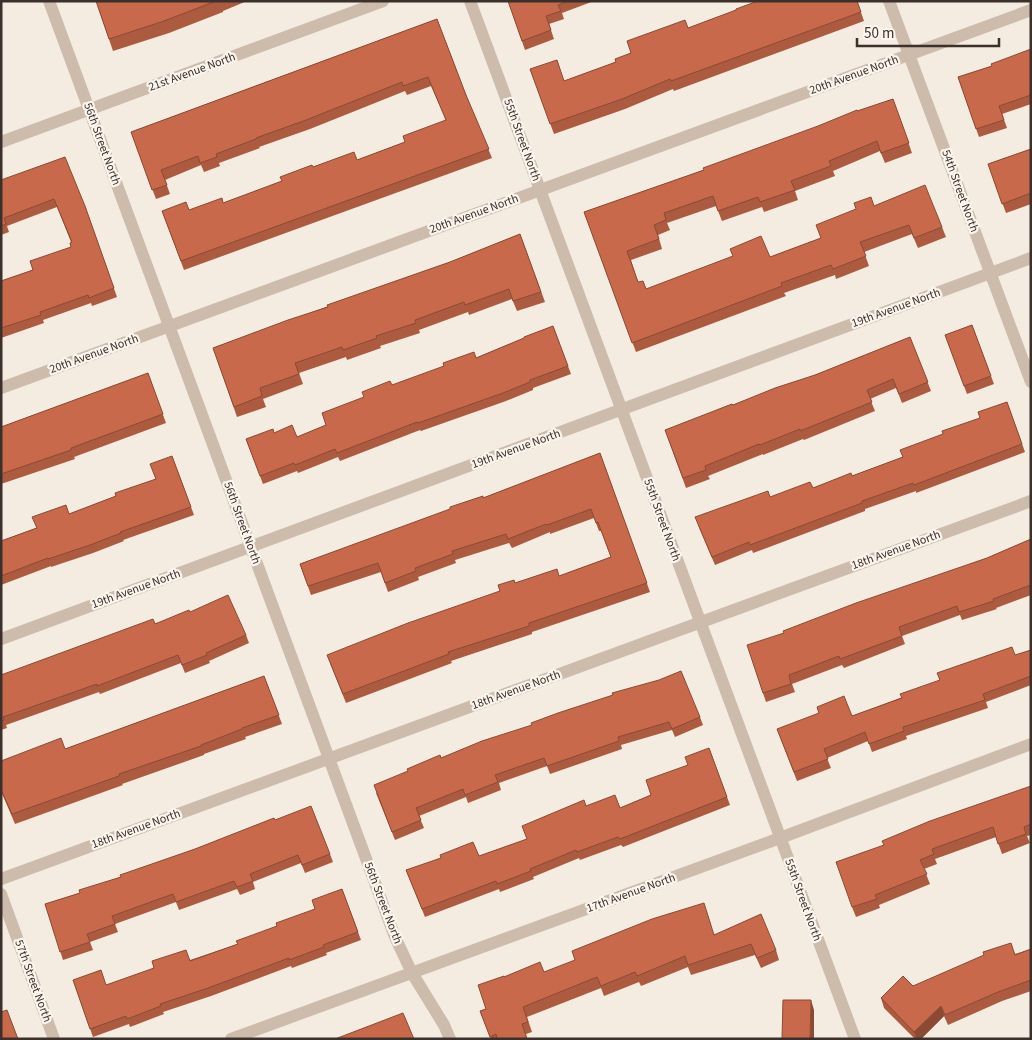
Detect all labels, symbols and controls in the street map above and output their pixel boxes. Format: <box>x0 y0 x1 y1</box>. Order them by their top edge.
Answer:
scale bar <box>857 15 1000 47</box>
text: 50 m <box>864 23 894 44</box>
street label: 21st Avenue North <box>146 48 238 96</box>
street label: 20th Avenue North <box>807 51 901 99</box>
street label: 55th Street North <box>499 96 545 184</box>
street label: 56th Street North <box>79 100 125 188</box>
street label: 54th Street North <box>937 147 983 235</box>
street label: 20th Avenue North <box>427 190 521 238</box>
street label: 19th Avenue North <box>849 284 943 332</box>
street label: 20th Avenue North <box>47 330 141 378</box>
street label: 19th Avenue North <box>469 425 563 473</box>
street label: 55th Street North <box>639 476 685 564</box>
street label: 56th Street North <box>219 479 265 567</box>
street label: 18th Avenue North <box>849 526 943 574</box>
street label: 19th Avenue North <box>89 565 183 613</box>
street label: 18th Avenue North <box>469 666 563 714</box>
street label: 18th Avenue North <box>89 805 183 853</box>
street label: 55th Street North <box>780 856 826 944</box>
street label: 56th Street North <box>360 860 406 946</box>
street label: 17th Avenue North <box>584 869 678 917</box>
street label: 57th Street North <box>10 937 56 1025</box>

